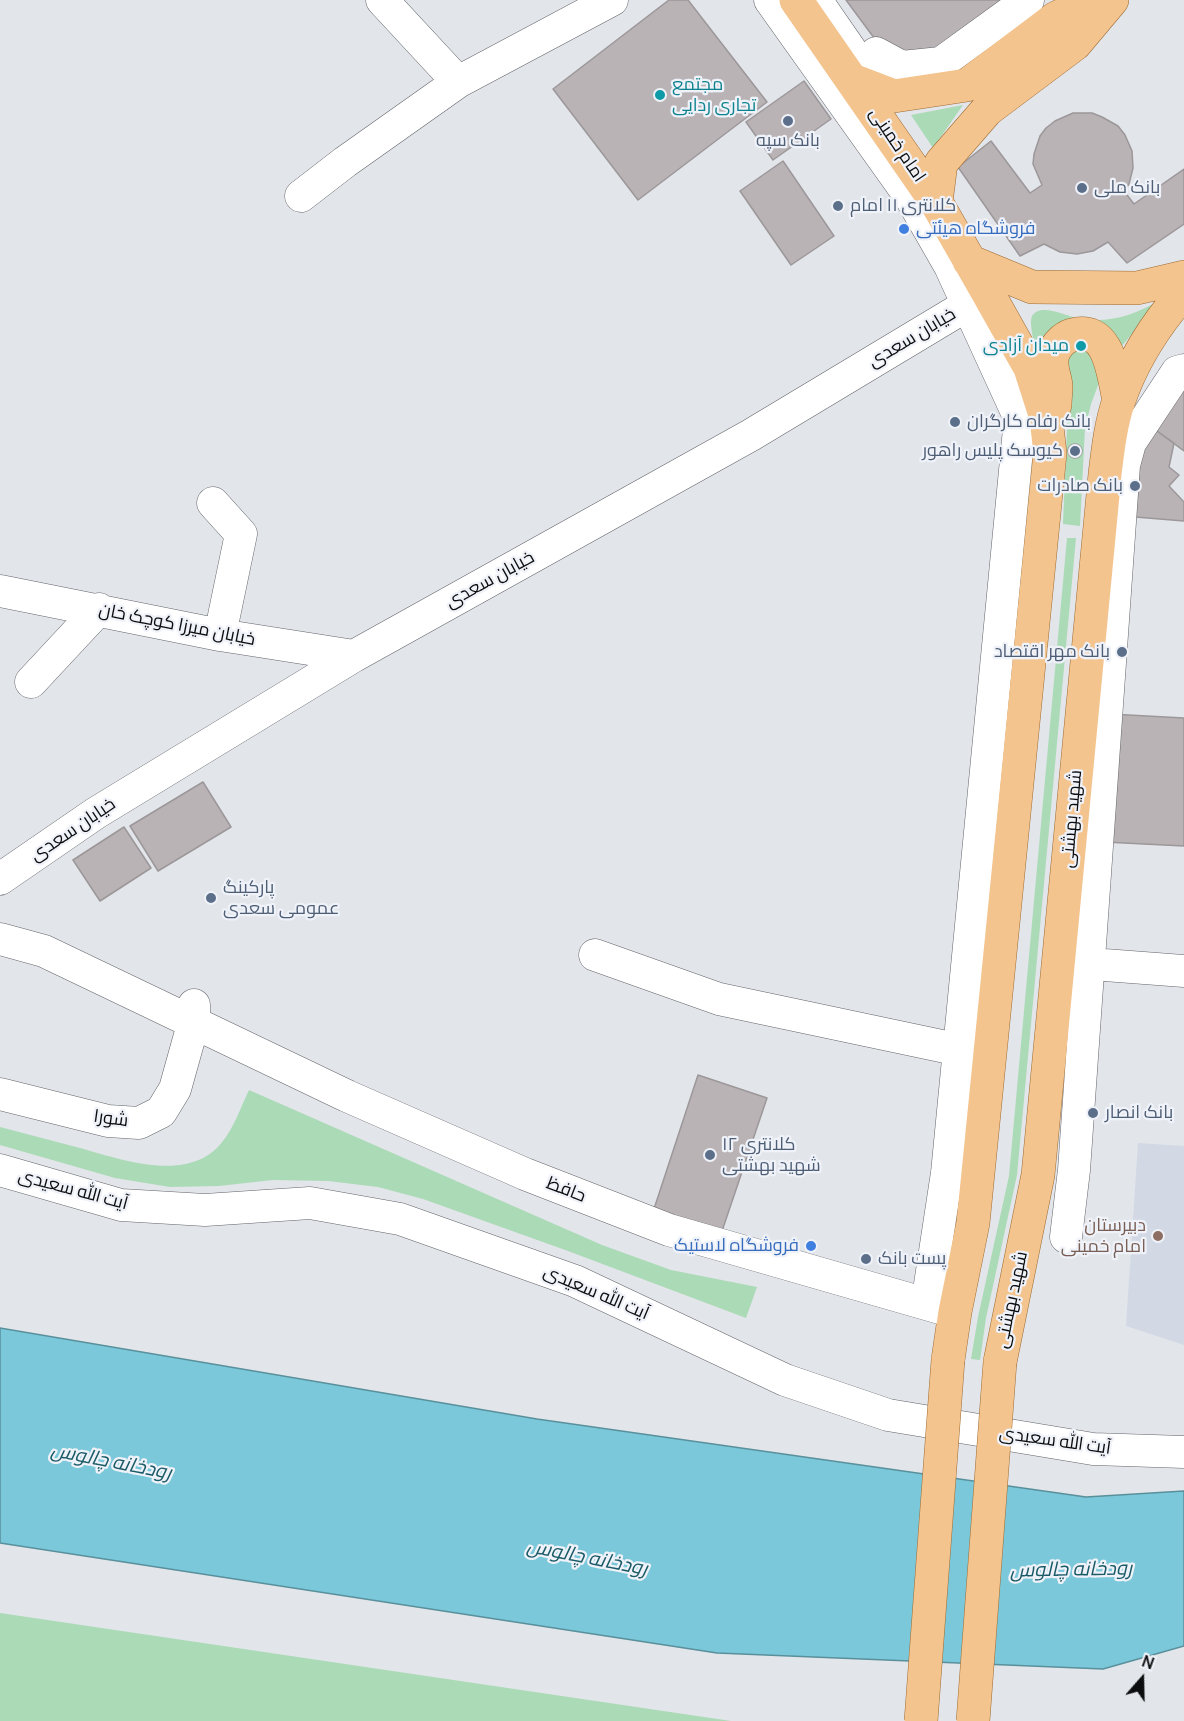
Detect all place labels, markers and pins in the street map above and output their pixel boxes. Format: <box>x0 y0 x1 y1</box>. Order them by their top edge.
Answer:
place label: مجتمع تجاری ردایی <box>672 74 756 116</box>
marker: مجتمع تجاری ردایی <box>653 88 667 102</box>
marker: بانک سپه <box>781 114 795 128</box>
place label: بانک سپه <box>756 130 820 152</box>
place label: بانک ملی <box>1094 177 1160 199</box>
marker: بانک ملی <box>1075 181 1089 195</box>
place label: کلانتری ۱۱ امام <box>850 195 956 217</box>
marker: کلانتری ۱۱ امام <box>831 199 845 213</box>
place label: فروشگاه هیئتی <box>916 218 1035 240</box>
marker: فروشگاه هیئتی <box>897 222 911 236</box>
place label: میدان آزادی <box>983 335 1069 357</box>
marker: میدان آزادی <box>1074 339 1088 353</box>
place label: بانک رفاه کارگران <box>967 411 1091 433</box>
marker: بانک رفاه کارگران <box>948 415 962 429</box>
place label: کیوسک پلیس راهور <box>922 440 1063 462</box>
marker: کیوسک پلیس راهور <box>1068 444 1082 458</box>
place label: بانک صادرات <box>1037 475 1123 497</box>
marker: بانک صادرات <box>1128 479 1142 493</box>
place label: بانک مهر اقتصاد <box>994 641 1110 663</box>
marker: بانک مهر اقتصاد <box>1115 645 1129 659</box>
place label: پارکینگ عمومی سعدی <box>223 877 339 920</box>
marker: پارکینگ عمومی سعدی <box>204 891 218 905</box>
place label: بانک انصار <box>1105 1102 1173 1124</box>
marker: بانک انصار <box>1086 1106 1100 1120</box>
place label: کلانتری ۱۲ شهید بهشتی <box>722 1134 821 1176</box>
marker: کلانتری ۱۲ شهید بهشتی <box>703 1148 717 1162</box>
place label: دبیرستان امام خمینی <box>1061 1215 1146 1258</box>
marker: دبیرستان امام خمینی <box>1151 1229 1165 1243</box>
place label: فروشگاه لاستیک <box>674 1235 799 1257</box>
marker: فروشگاه لاستیک <box>804 1239 818 1253</box>
place label: پست بانک <box>878 1248 946 1270</box>
marker: پست بانک <box>859 1252 873 1266</box>

